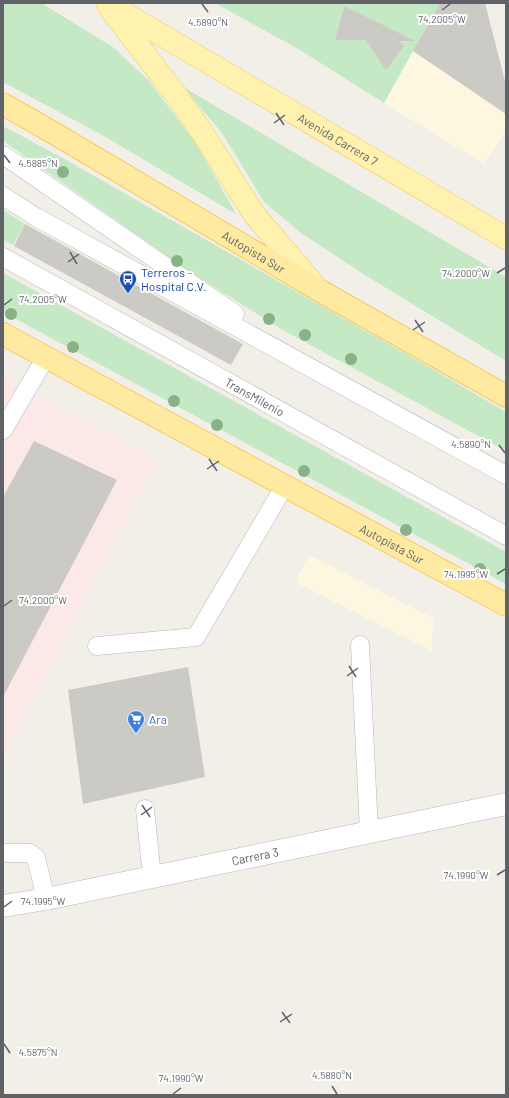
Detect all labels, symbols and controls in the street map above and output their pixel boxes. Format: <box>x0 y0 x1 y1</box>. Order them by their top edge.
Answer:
text: 74.2005°W <box>418 13 466 25</box>
text: 4.5890°N <box>188 16 228 28</box>
street label: Avenida Carrera 7 <box>295 110 381 168</box>
text: 4.5885°N <box>18 157 58 169</box>
street label: Autopista Sur <box>220 228 288 276</box>
place label: Terreros - Hospital C.V. <box>141 265 207 293</box>
text: 74.2000°W <box>442 267 490 279</box>
bus stop icon: Terreros - Hospital C.V. <box>118 269 138 294</box>
text: 74.2005°W <box>19 293 67 305</box>
street label: TransMilenio <box>223 375 287 419</box>
text: 4.5890°N <box>451 438 491 450</box>
street label: Autopista Sur <box>358 521 427 567</box>
text: 74.1995°W <box>444 568 489 580</box>
text: 74.2000°W <box>19 594 67 606</box>
supermarket icon: Ara <box>126 709 146 734</box>
place label: Ara <box>149 712 167 726</box>
street label: Carrera 3 <box>230 844 280 867</box>
text: 74.1990°W <box>443 869 489 881</box>
text: 74.1995°W <box>21 895 66 907</box>
text: 4.5875°N <box>18 1046 58 1058</box>
text: 4.5880°N <box>312 1069 352 1081</box>
text: 74.1990°W <box>158 1072 204 1084</box>

